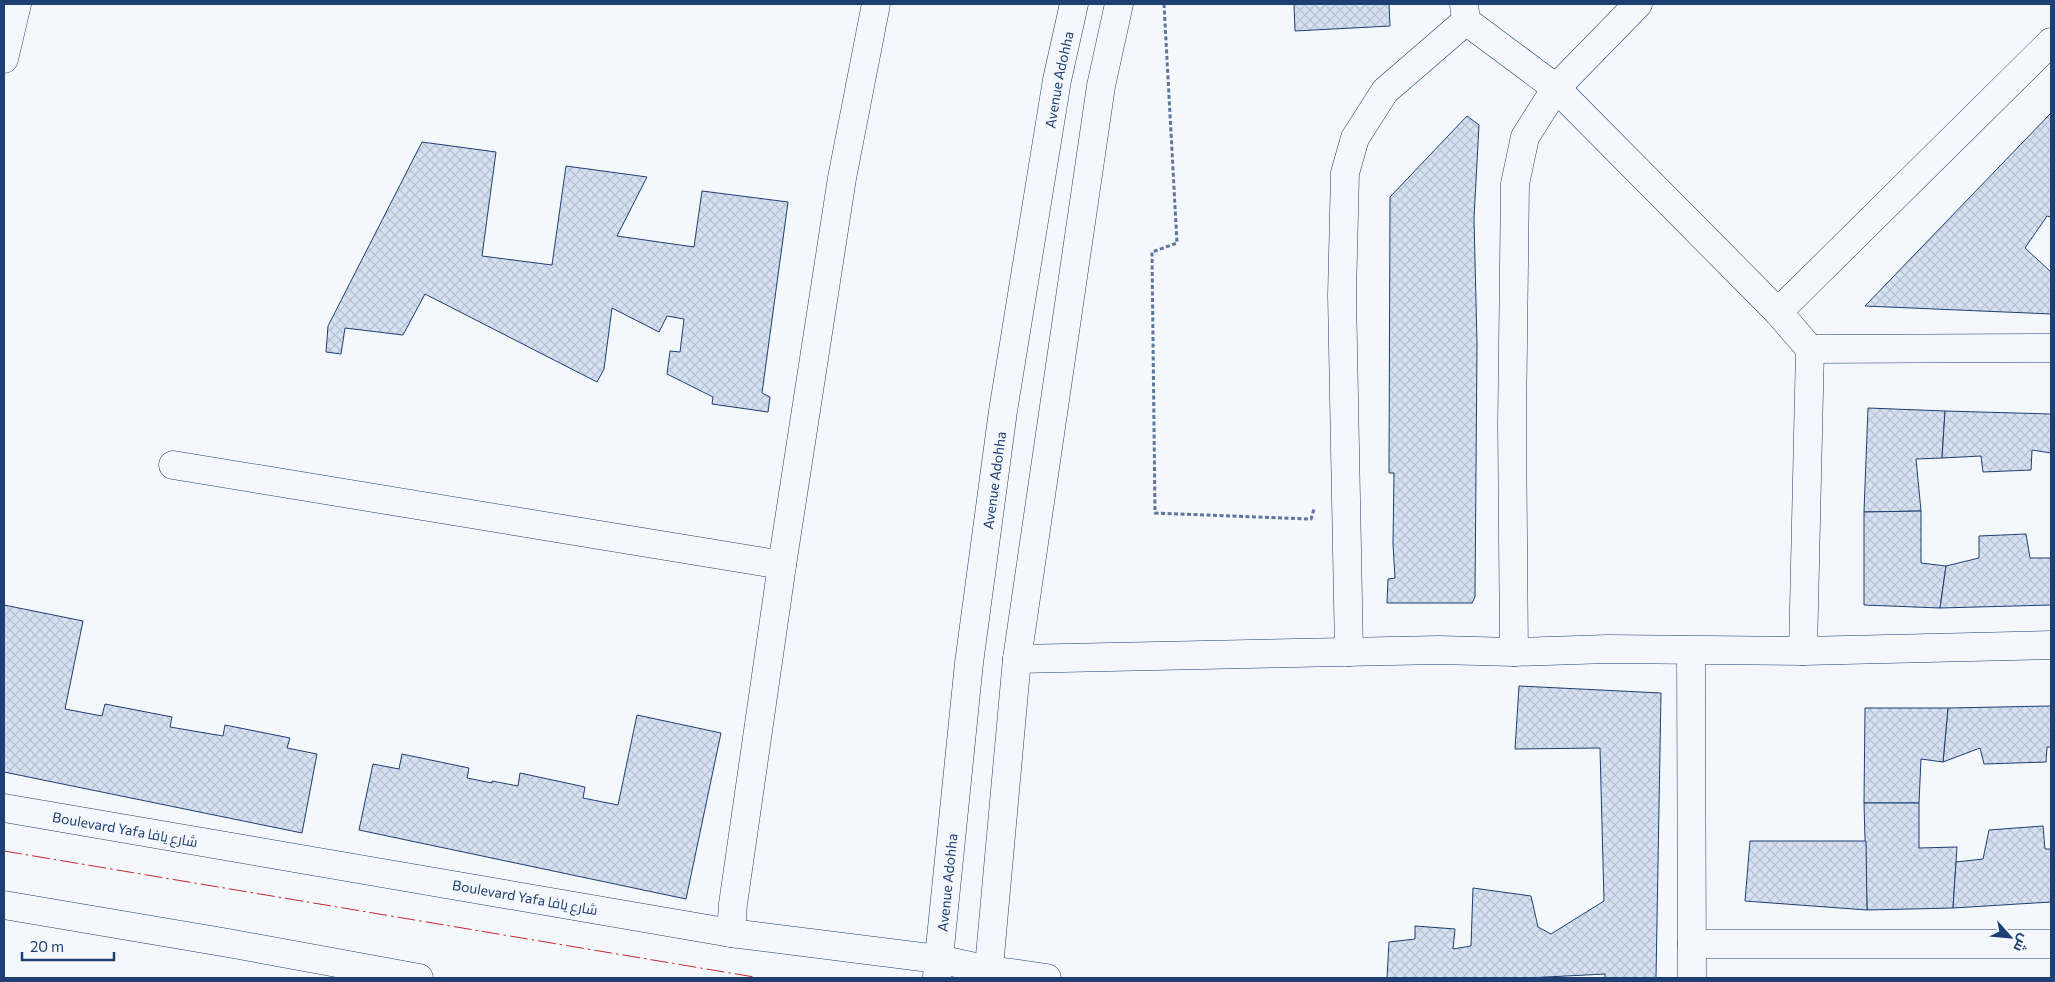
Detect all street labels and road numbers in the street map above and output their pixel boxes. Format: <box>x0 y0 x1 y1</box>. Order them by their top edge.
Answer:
street label: Avenue Adohha <box>1041 29 1076 129</box>
street label: Avenue Adohha <box>979 430 1009 530</box>
street label: Boulevard Yafa شارع يافا <box>51 808 199 851</box>
street label: Avenue Adohha <box>933 833 960 932</box>
street label: Boulevard Yafa شارع يافا <box>451 876 599 919</box>

